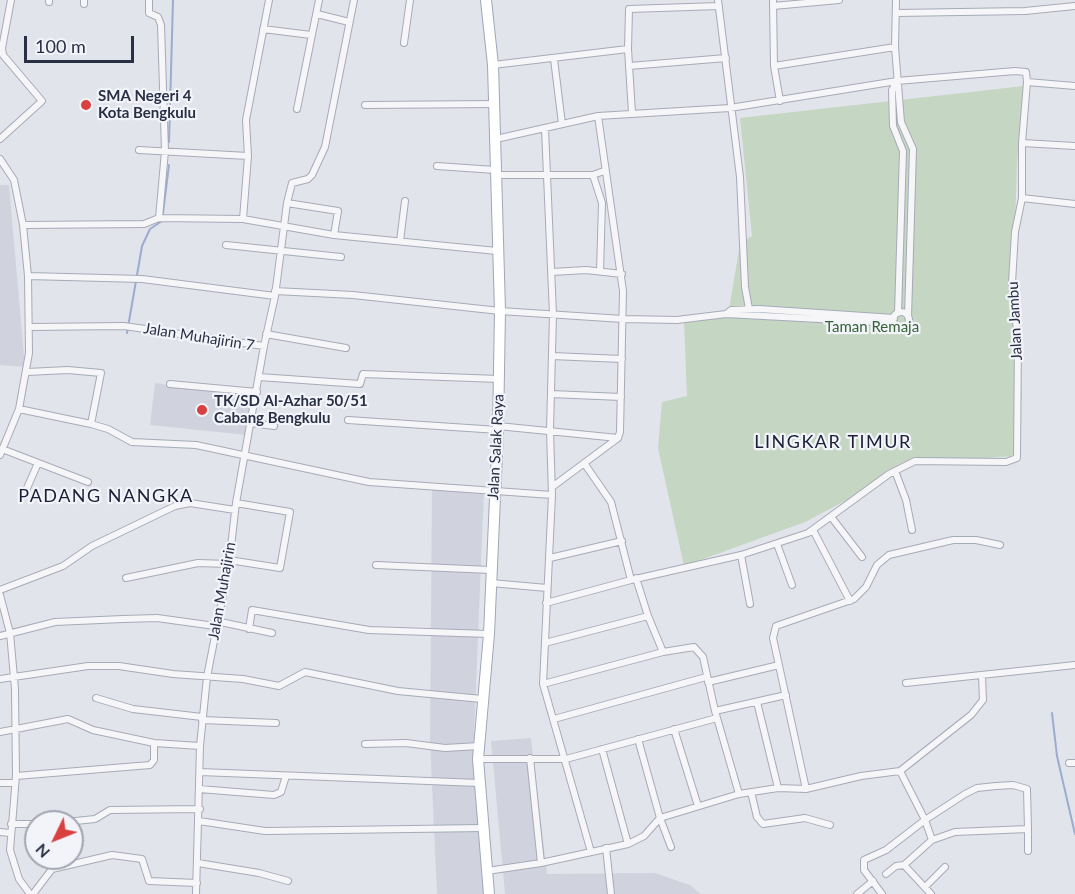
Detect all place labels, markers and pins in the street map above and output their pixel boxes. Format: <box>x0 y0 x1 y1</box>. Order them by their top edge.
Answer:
place label: SMA Negeri 4 Kota Bengkulu <box>98 87 196 122</box>
marker: SMA Negeri 4 Kota Bengkulu <box>79 98 93 112</box>
place label: TK/SD Al-Azhar 50/51 Cabang Bengkulu <box>214 392 368 427</box>
marker: TK/SD Al-Azhar 50/51 Cabang Bengkulu <box>195 403 209 417</box>

